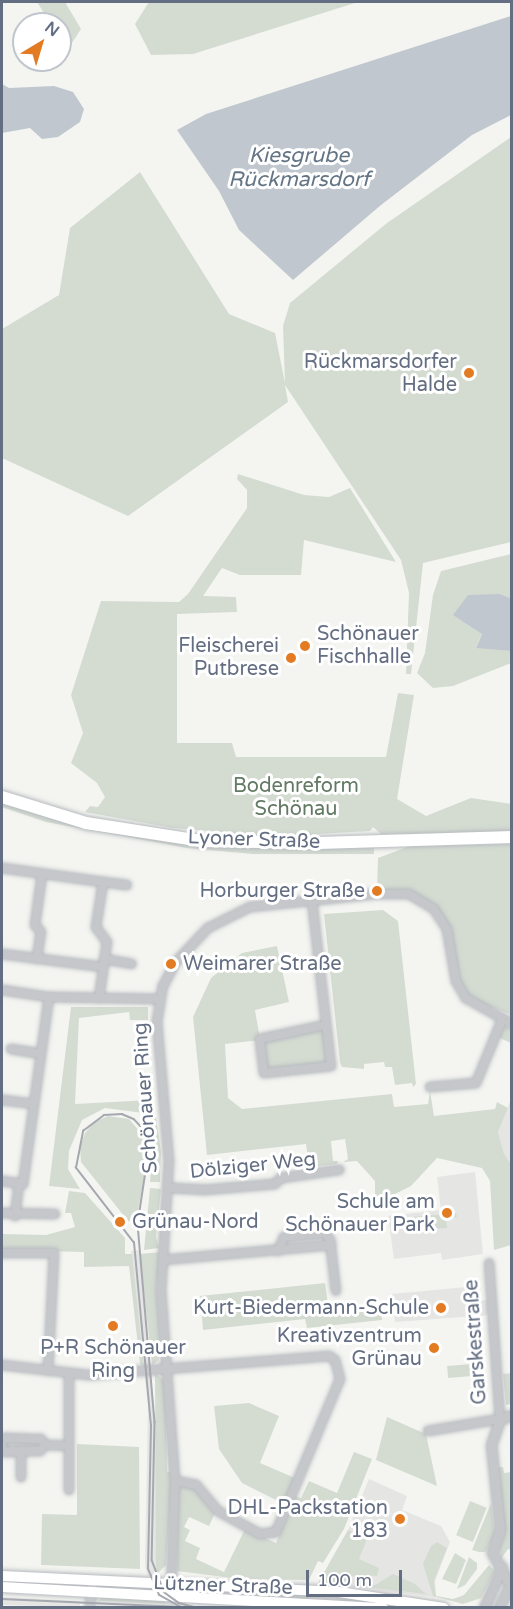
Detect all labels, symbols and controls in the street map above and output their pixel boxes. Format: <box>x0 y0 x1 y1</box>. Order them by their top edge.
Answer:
north arrow <box>12 12 72 72</box>
text: N <box>41 18 63 41</box>
water label: Kiesgrube Rückmarsdorf <box>228 143 370 193</box>
place label: Rückmarsdorfer Halde <box>304 350 457 397</box>
marker: Rückmarsdorfer Halde <box>462 366 476 380</box>
place label: Schönauer Fischhalle <box>317 622 419 669</box>
place label: Fleischerei Putbrese <box>178 634 279 681</box>
marker: Schönauer Fischhalle <box>298 639 312 653</box>
marker: Fleischerei Putbrese <box>284 651 298 665</box>
park label: Bodenreform Schönau <box>233 774 359 821</box>
street label: Lyoner Straße <box>187 826 321 854</box>
place label: Horburger Straße <box>200 879 365 903</box>
marker: Horburger Straße <box>370 884 384 898</box>
place label: Weimarer Straße <box>183 952 342 976</box>
marker: Weimarer Straße <box>164 957 178 971</box>
street label: Schönauer Ring <box>129 1022 163 1174</box>
street label: Dölziger Weg <box>189 1147 317 1185</box>
place label: Schule am Schönauer Park <box>285 1190 435 1237</box>
marker: Schule am Schönauer Park <box>440 1206 454 1220</box>
place label: Grünau-Nord <box>132 1210 259 1234</box>
marker: Grünau-Nord <box>113 1215 127 1229</box>
street label: Garskestraße <box>460 1279 492 1405</box>
place label: Kurt-Biedermann-Schule <box>193 1296 429 1320</box>
marker: Kurt-Biedermann-Schule <box>434 1301 448 1315</box>
marker: P+R Schönauer Ring <box>106 1319 120 1333</box>
place label: Kreativzentrum Grünau <box>277 1324 422 1371</box>
place label: P+R Schönauer Ring <box>40 1336 186 1383</box>
marker: Kreativzentrum Grünau <box>427 1341 441 1355</box>
place label: DHL-Packstation 183 <box>227 1496 388 1543</box>
marker: DHL-Packstation 183 <box>393 1512 407 1526</box>
scale bar <box>309 1558 405 1596</box>
text: 100 m <box>317 1569 372 1591</box>
street label: Lützner Straße <box>153 1572 293 1600</box>

